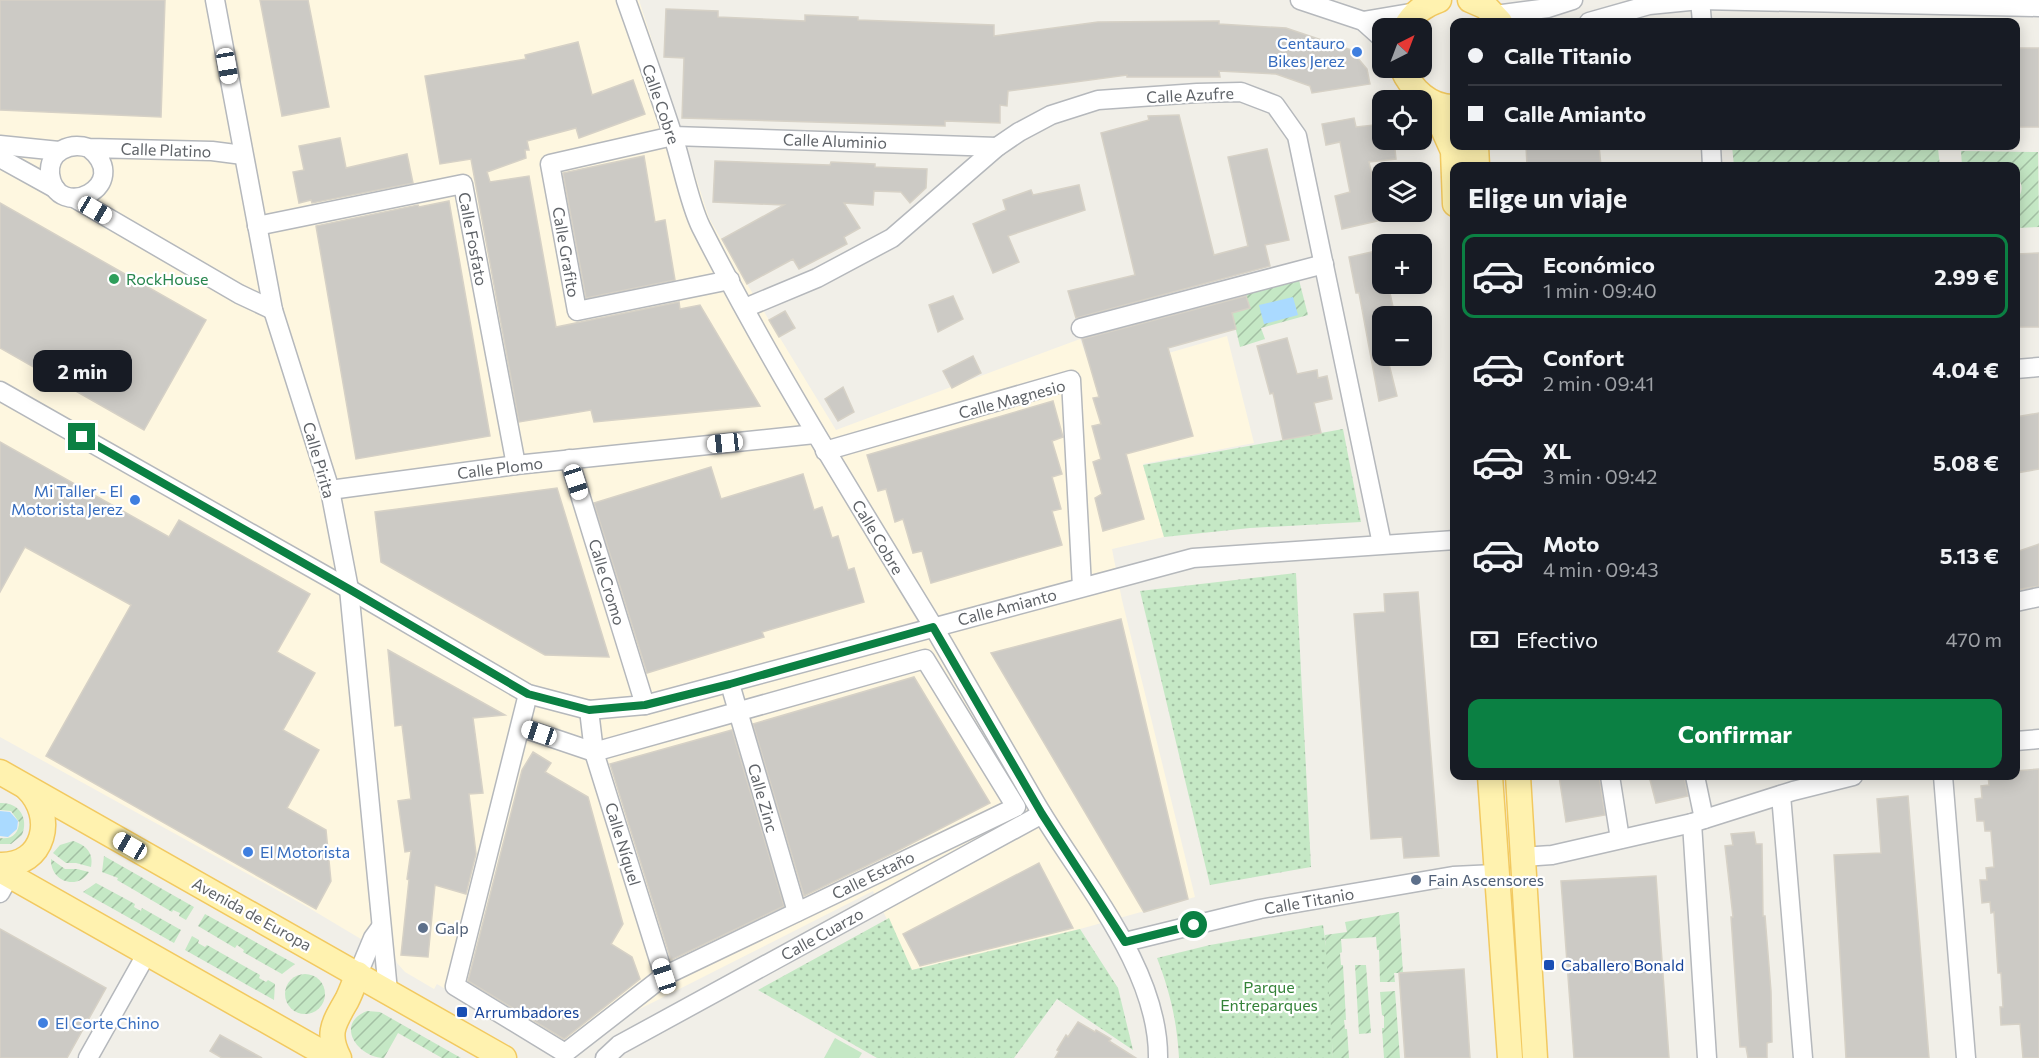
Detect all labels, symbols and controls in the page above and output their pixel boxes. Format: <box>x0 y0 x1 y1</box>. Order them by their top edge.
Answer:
north arrow <box>1372 18 1432 78</box>
map controls <box>1372 18 1432 366</box>
place label: Centauro Bikes Jerez <box>1268 33 1345 70</box>
text: Calle Titanio <box>1504 42 1632 69</box>
marker: Centauro Bikes Jerez <box>1350 45 1364 59</box>
car <box>215 47 239 85</box>
street label: Calle Cobre <box>639 61 684 146</box>
street label: Calle Azufre <box>1146 83 1234 106</box>
button: locate <box>1372 90 1432 150</box>
text: Calle Amianto <box>1504 100 1646 127</box>
street label: Calle Aluminio <box>783 129 887 152</box>
street label: Calle Platino <box>120 138 212 161</box>
button: layers <box>1372 162 1432 222</box>
text: Elige un viaje <box>1468 181 1627 214</box>
street label: Calle Fosfato <box>455 190 492 287</box>
car <box>75 193 115 227</box>
street label: Calle Grafito <box>549 205 584 299</box>
button: + <box>1372 234 1432 294</box>
icon: car <box>1471 249 1525 303</box>
text: Económico <box>1543 251 1655 278</box>
text: 2.99 € <box>1934 263 1999 290</box>
place label: RockHouse <box>126 269 209 288</box>
marker: RockHouse <box>107 272 121 286</box>
text: 1 min · 09:40 <box>1543 278 1657 302</box>
button: − <box>1372 306 1432 366</box>
icon: car <box>1471 342 1525 396</box>
text: Confort <box>1543 344 1624 371</box>
callout: 2 min <box>32 350 132 392</box>
text: 4.04 € <box>1932 356 1999 383</box>
text: 2 min <box>58 359 107 383</box>
text: 2 min · 09:41 <box>1543 371 1654 395</box>
street label: Calle Magnesio <box>956 375 1067 422</box>
street label: Calle Pirita <box>300 419 339 500</box>
route end <box>68 423 95 450</box>
car <box>706 432 744 454</box>
icon: car <box>1471 435 1525 489</box>
text: XL <box>1543 437 1571 464</box>
text: 5.08 € <box>1933 449 1999 476</box>
street label: Calle Plomo <box>456 453 544 482</box>
car <box>562 462 590 502</box>
text: 3 min · 09:42 <box>1543 464 1657 488</box>
place label: Mi Taller - El Motorista Jerez <box>11 481 123 518</box>
marker: Mi Taller - El Motorista Jerez <box>128 493 142 507</box>
street label: Calle Cobre <box>849 496 908 577</box>
icon: car <box>1471 528 1525 582</box>
text: Moto <box>1543 530 1599 557</box>
street label: Calle Cromo <box>585 536 630 627</box>
text: 5.13 € <box>1940 542 1999 569</box>
text: 4 min · 09:43 <box>1543 557 1659 581</box>
street label: Calle Amianto <box>955 584 1058 629</box>
icon: cash <box>1468 623 1501 656</box>
text: Efectivo <box>1516 626 1598 653</box>
text: 470 m <box>1946 627 2002 651</box>
button: Confirmar <box>1468 699 2002 768</box>
car <box>519 719 559 747</box>
street label: Calle Zinc <box>745 761 782 835</box>
street label: Calle Níquel <box>602 800 645 888</box>
car <box>110 829 150 863</box>
place label: El Motorista <box>260 842 350 861</box>
marker: El Motorista <box>241 845 255 859</box>
street label: Calle Estaño <box>828 846 917 903</box>
place label: Fain Ascensores <box>1428 870 1544 889</box>
street label: Avenida de Europa <box>189 873 315 954</box>
marker: Fain Ascensores <box>1409 873 1423 887</box>
street label: Calle Titanio <box>1262 883 1355 918</box>
street label: Calle Cuarzo <box>777 903 866 964</box>
route start <box>1180 911 1207 938</box>
place label: Galp <box>435 918 469 937</box>
marker: Galp <box>416 921 430 935</box>
place label: Caballero Bonald <box>1561 955 1684 974</box>
car <box>650 956 678 996</box>
marker: Caballero Bonald <box>1542 958 1556 972</box>
park label: Parque Entreparques <box>1220 977 1318 1014</box>
place label: Arrumbadores <box>474 1002 579 1021</box>
marker: Arrumbadores <box>455 1005 469 1019</box>
place label: El Corte Chino <box>55 1013 159 1032</box>
marker: El Corte Chino <box>36 1016 50 1030</box>

